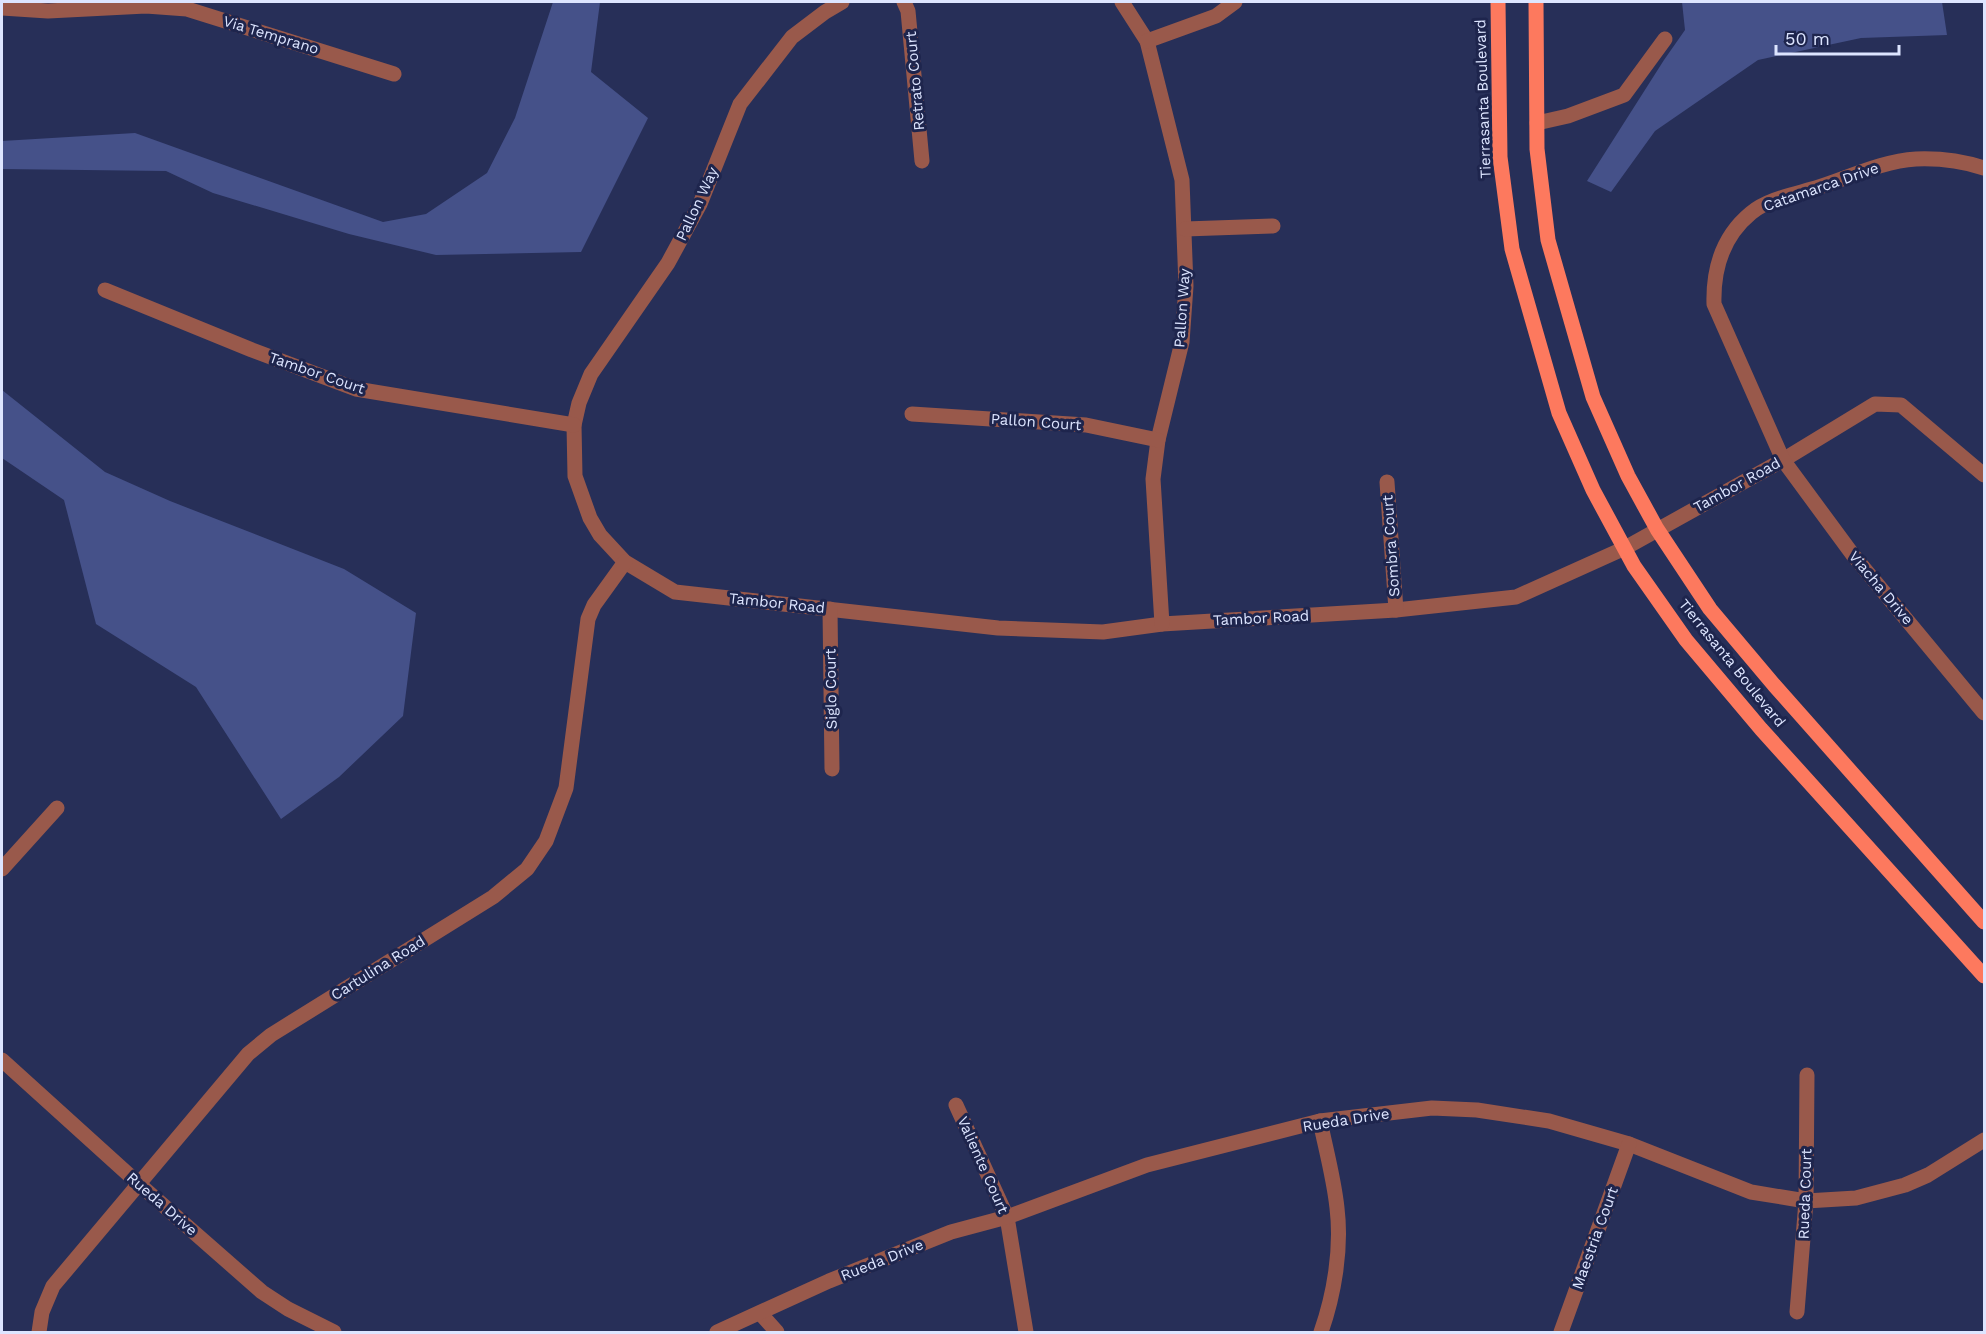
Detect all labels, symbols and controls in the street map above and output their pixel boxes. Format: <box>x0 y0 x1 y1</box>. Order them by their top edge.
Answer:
street label: Via Temprano <box>221 12 321 58</box>
scale bar <box>1776 18 1899 56</box>
street label: Tierrasanta Boulevard <box>1471 19 1495 179</box>
text: 50 m <box>1785 28 1830 49</box>
street label: Retrato Court <box>902 30 928 131</box>
street label: Catamarca Drive <box>1761 159 1881 215</box>
street label: Pallon Way <box>672 164 722 244</box>
street label: Pallon Way <box>1170 267 1194 348</box>
street label: Tambor Court <box>267 348 368 398</box>
street label: Pallon Court <box>990 410 1083 434</box>
street label: Tambor Road <box>1691 454 1783 516</box>
street label: Sombra Court <box>1378 494 1404 598</box>
street label: Viacha Drive <box>1845 548 1917 628</box>
street label: Tambor Road <box>728 589 826 617</box>
street label: Tierrasanta Boulevard <box>1675 595 1789 731</box>
street label: Tambor Road <box>1212 606 1310 630</box>
street label: Siglo Court <box>821 648 841 730</box>
street label: Cartulina Road <box>328 932 428 1004</box>
street label: Rueda Drive <box>1301 1104 1391 1136</box>
street label: Valiente Court <box>954 1114 1013 1217</box>
street label: Rueda Court <box>1794 1148 1816 1240</box>
street label: Rueda Drive <box>123 1168 201 1240</box>
street label: Maestria Court <box>1568 1184 1622 1292</box>
street label: Rueda Drive <box>838 1235 926 1285</box>

